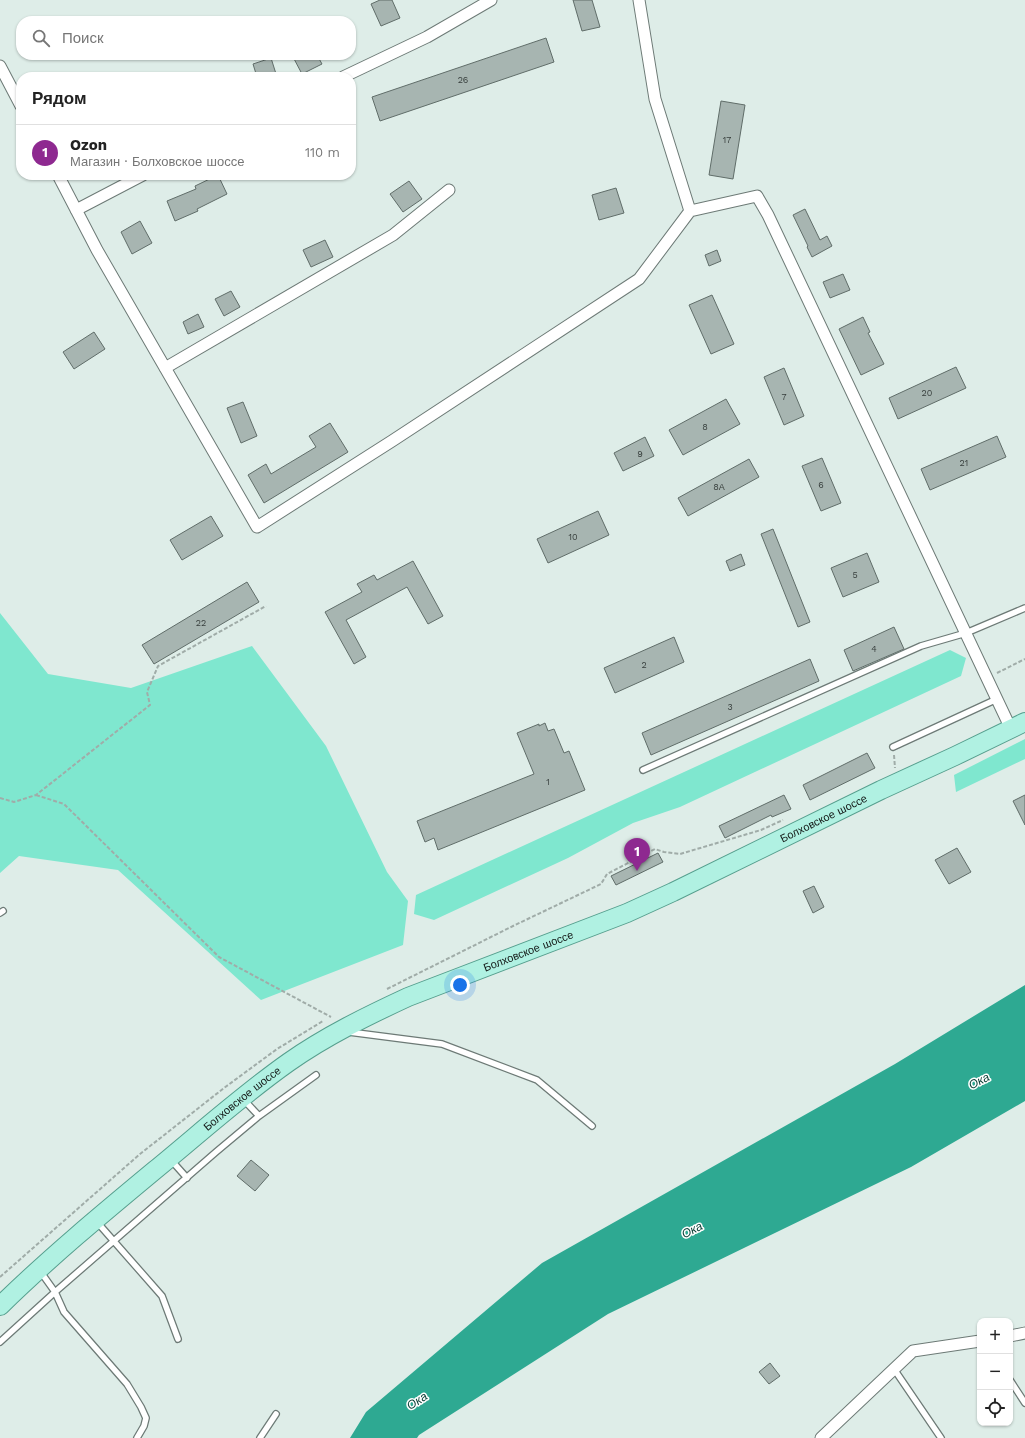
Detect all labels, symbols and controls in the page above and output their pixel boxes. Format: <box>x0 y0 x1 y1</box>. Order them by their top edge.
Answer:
search box <box>16 16 356 60</box>
icon: search <box>30 27 52 49</box>
text: Поиск <box>62 29 104 47</box>
house number: 26 <box>458 75 468 85</box>
text: Рядом <box>32 88 87 108</box>
house number: 17 <box>723 135 731 145</box>
text: Ozon <box>70 136 107 154</box>
text: 1 <box>42 145 48 160</box>
text: 110 m <box>305 145 340 160</box>
text: Магазин · Болховское шоссе <box>70 154 244 169</box>
house number: 20 <box>922 388 933 398</box>
house number: 7 <box>781 392 787 402</box>
house number: 8 <box>702 422 708 432</box>
house number: 9 <box>637 449 643 459</box>
house number: 21 <box>960 458 968 468</box>
house number: 6 <box>818 480 824 490</box>
house number: 8А <box>713 482 725 492</box>
house number: 10 <box>568 532 578 542</box>
house number: 5 <box>852 570 858 580</box>
house number: 22 <box>196 618 206 628</box>
house number: 4 <box>871 644 877 654</box>
house number: 2 <box>641 660 647 670</box>
house number: 3 <box>727 702 733 712</box>
house number: 1 <box>546 777 550 787</box>
street label: Болховское шоссе <box>778 791 869 845</box>
pin: 1 <box>624 838 650 871</box>
street label: Болховское шоссе <box>481 928 575 974</box>
your location <box>450 975 470 995</box>
street label: Болховское шоссе <box>201 1064 283 1133</box>
water label: Ока <box>966 1070 992 1092</box>
water label: Ока <box>679 1219 705 1241</box>
map controls <box>977 1318 1013 1426</box>
button: + <box>977 1318 1013 1354</box>
button: − <box>977 1354 1013 1390</box>
water label: Ока <box>404 1389 430 1413</box>
button: locate <box>977 1390 1013 1426</box>

